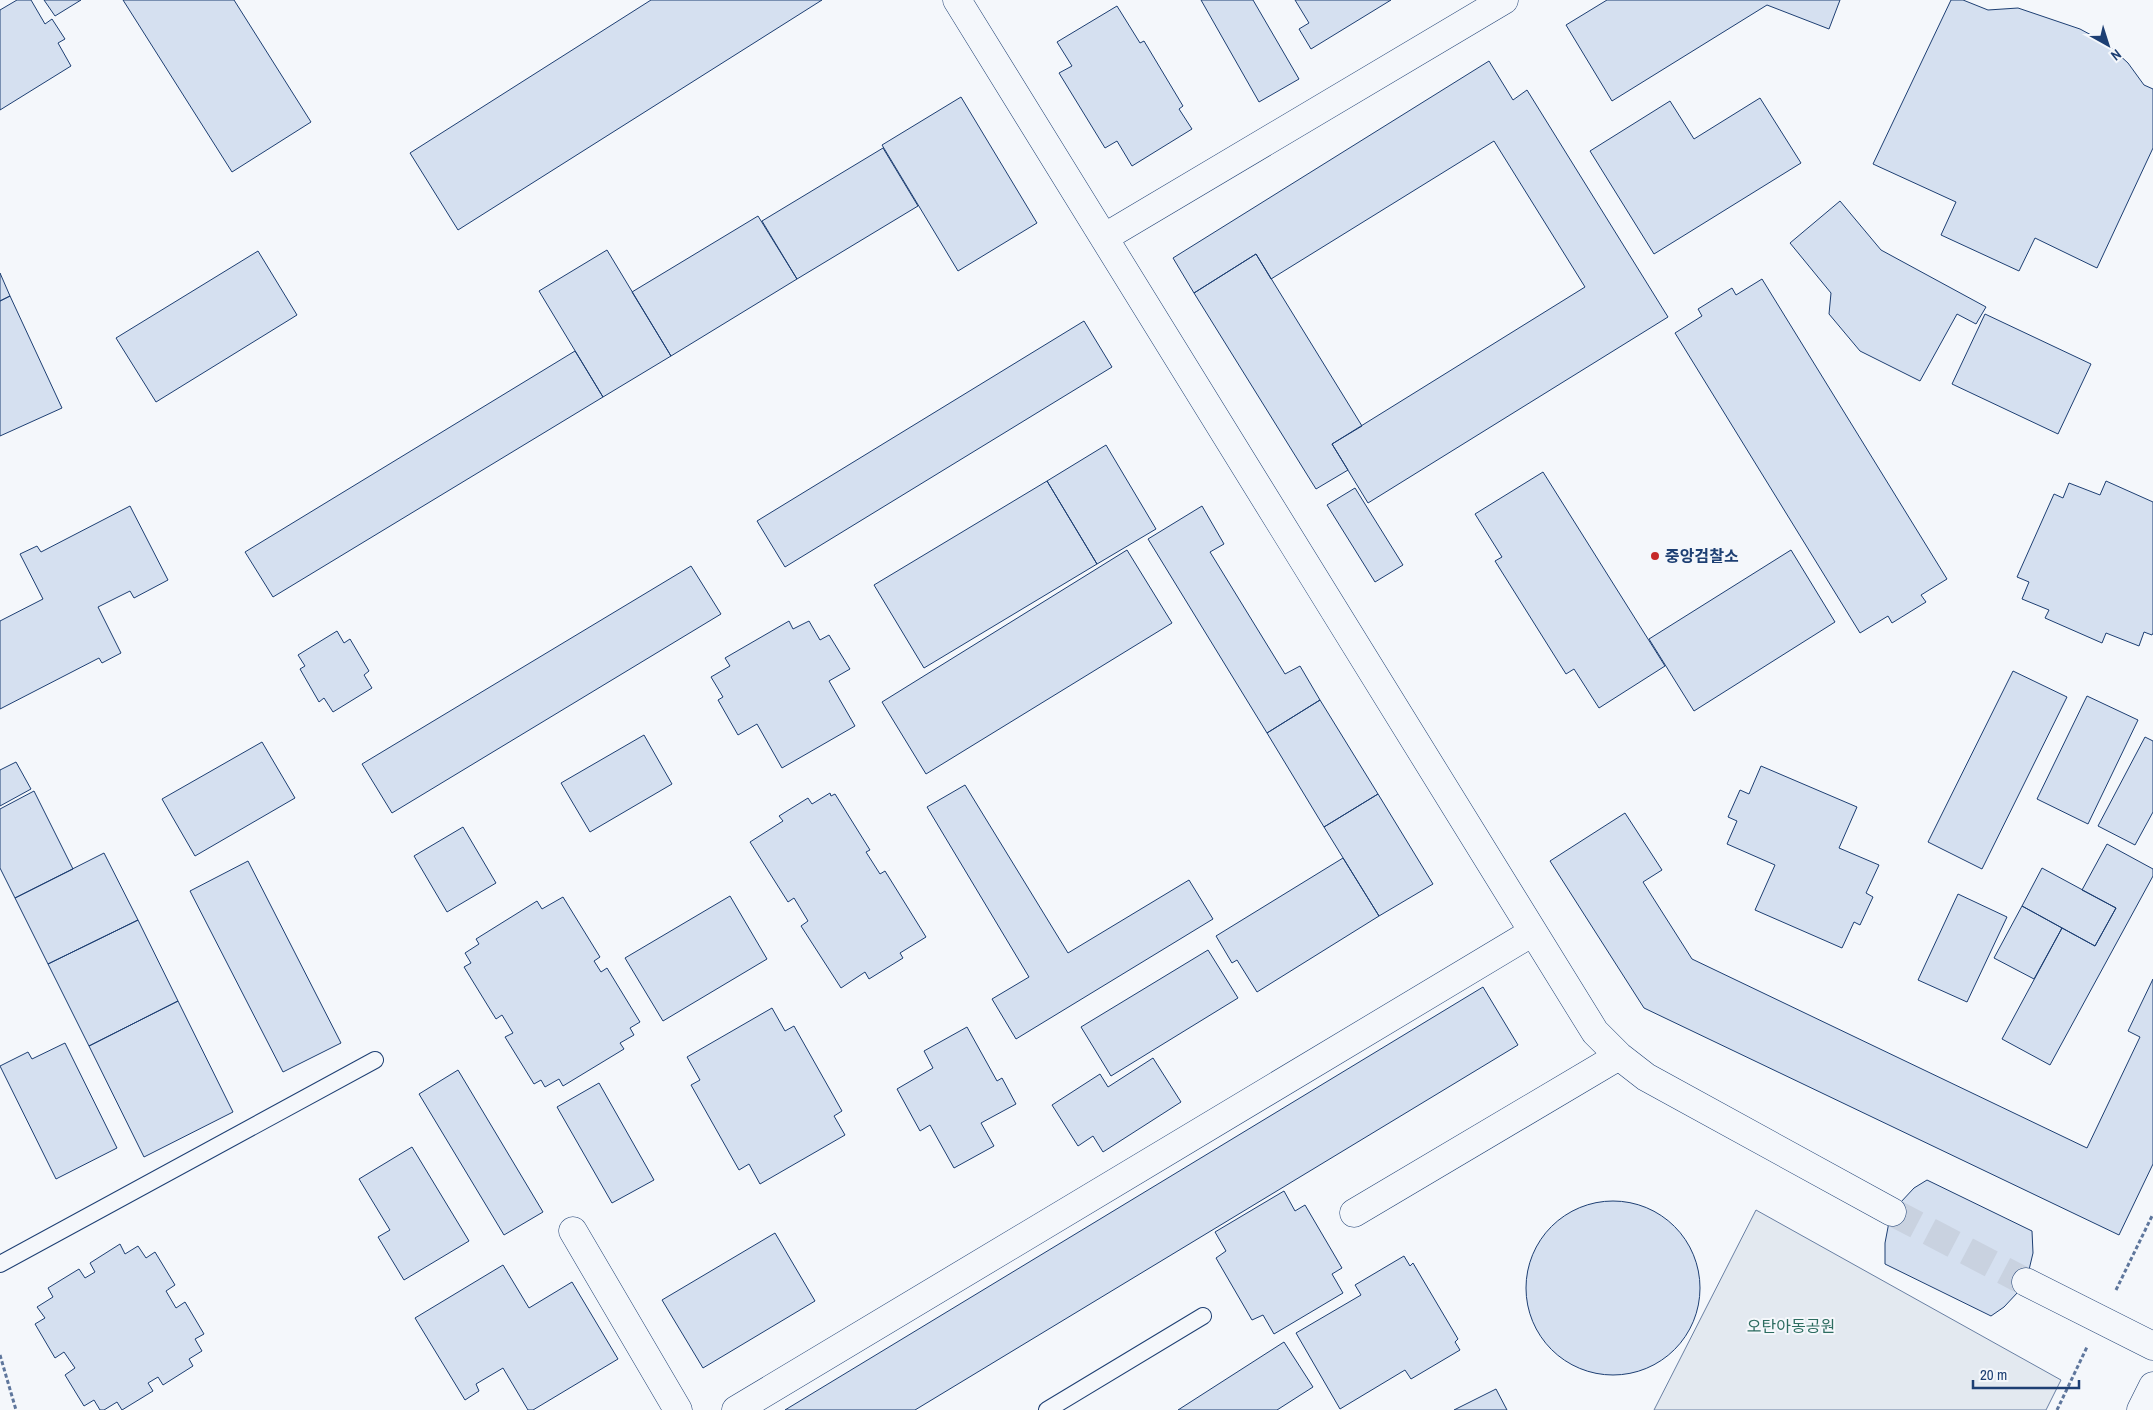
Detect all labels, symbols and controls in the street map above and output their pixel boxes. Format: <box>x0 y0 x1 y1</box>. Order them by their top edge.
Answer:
north arrow <box>2083 20 2133 70</box>
text: N <box>2107 45 2125 65</box>
place label: 중앙검찰소 <box>1665 545 1739 567</box>
marker: 중앙검찰소 <box>1649 550 1661 562</box>
park label: 오탄아동공원 <box>1747 1315 1835 1337</box>
scale bar <box>1973 1358 2079 1390</box>
text: 20 m <box>1980 1364 2007 1385</box>

